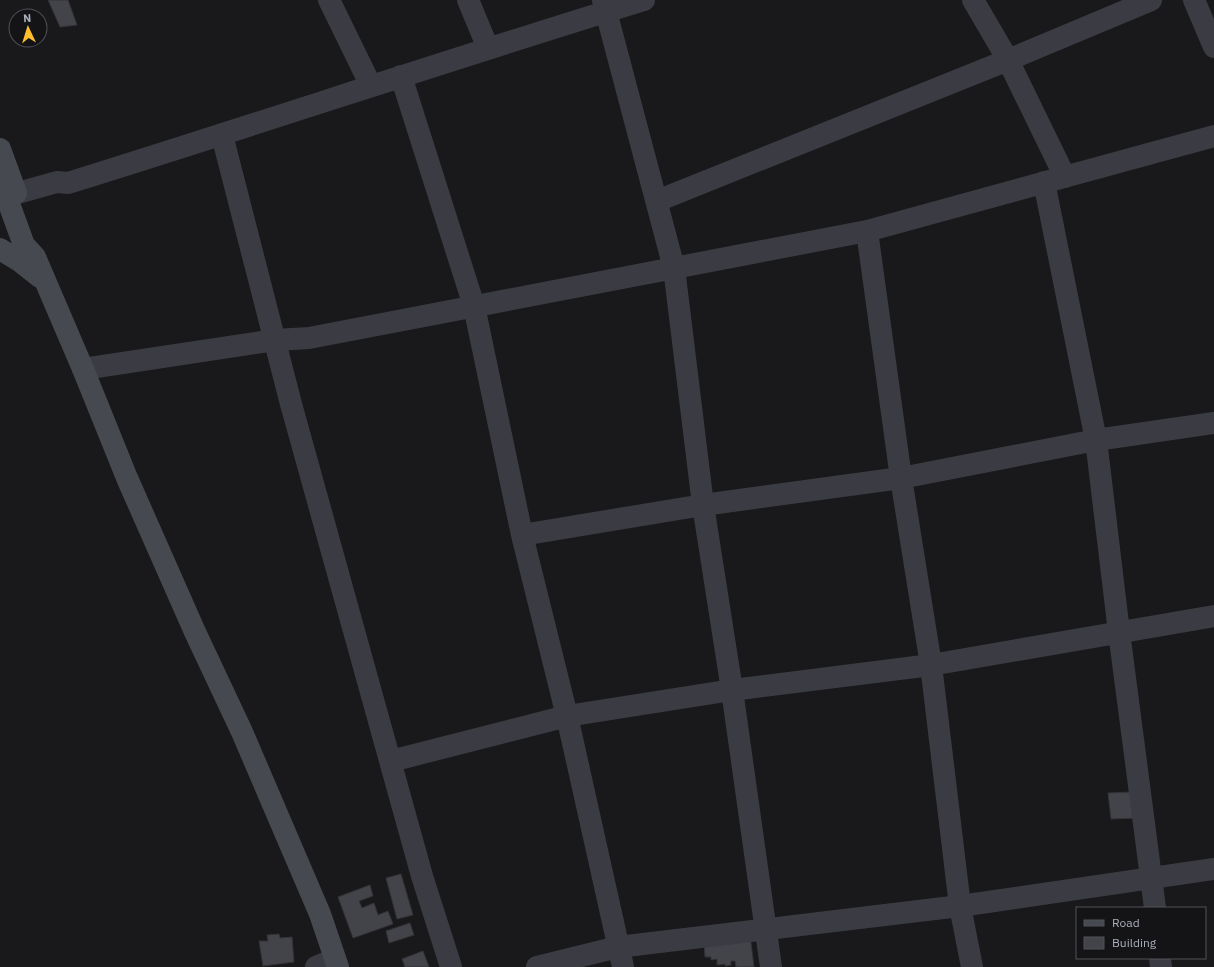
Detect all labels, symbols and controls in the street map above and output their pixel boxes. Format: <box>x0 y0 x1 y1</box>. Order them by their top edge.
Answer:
north arrow <box>8 8 48 48</box>
text: N <box>23 11 32 25</box>
legend <box>1076 907 1206 959</box>
text: Road <box>1112 915 1140 930</box>
text: Building <box>1112 935 1157 950</box>

